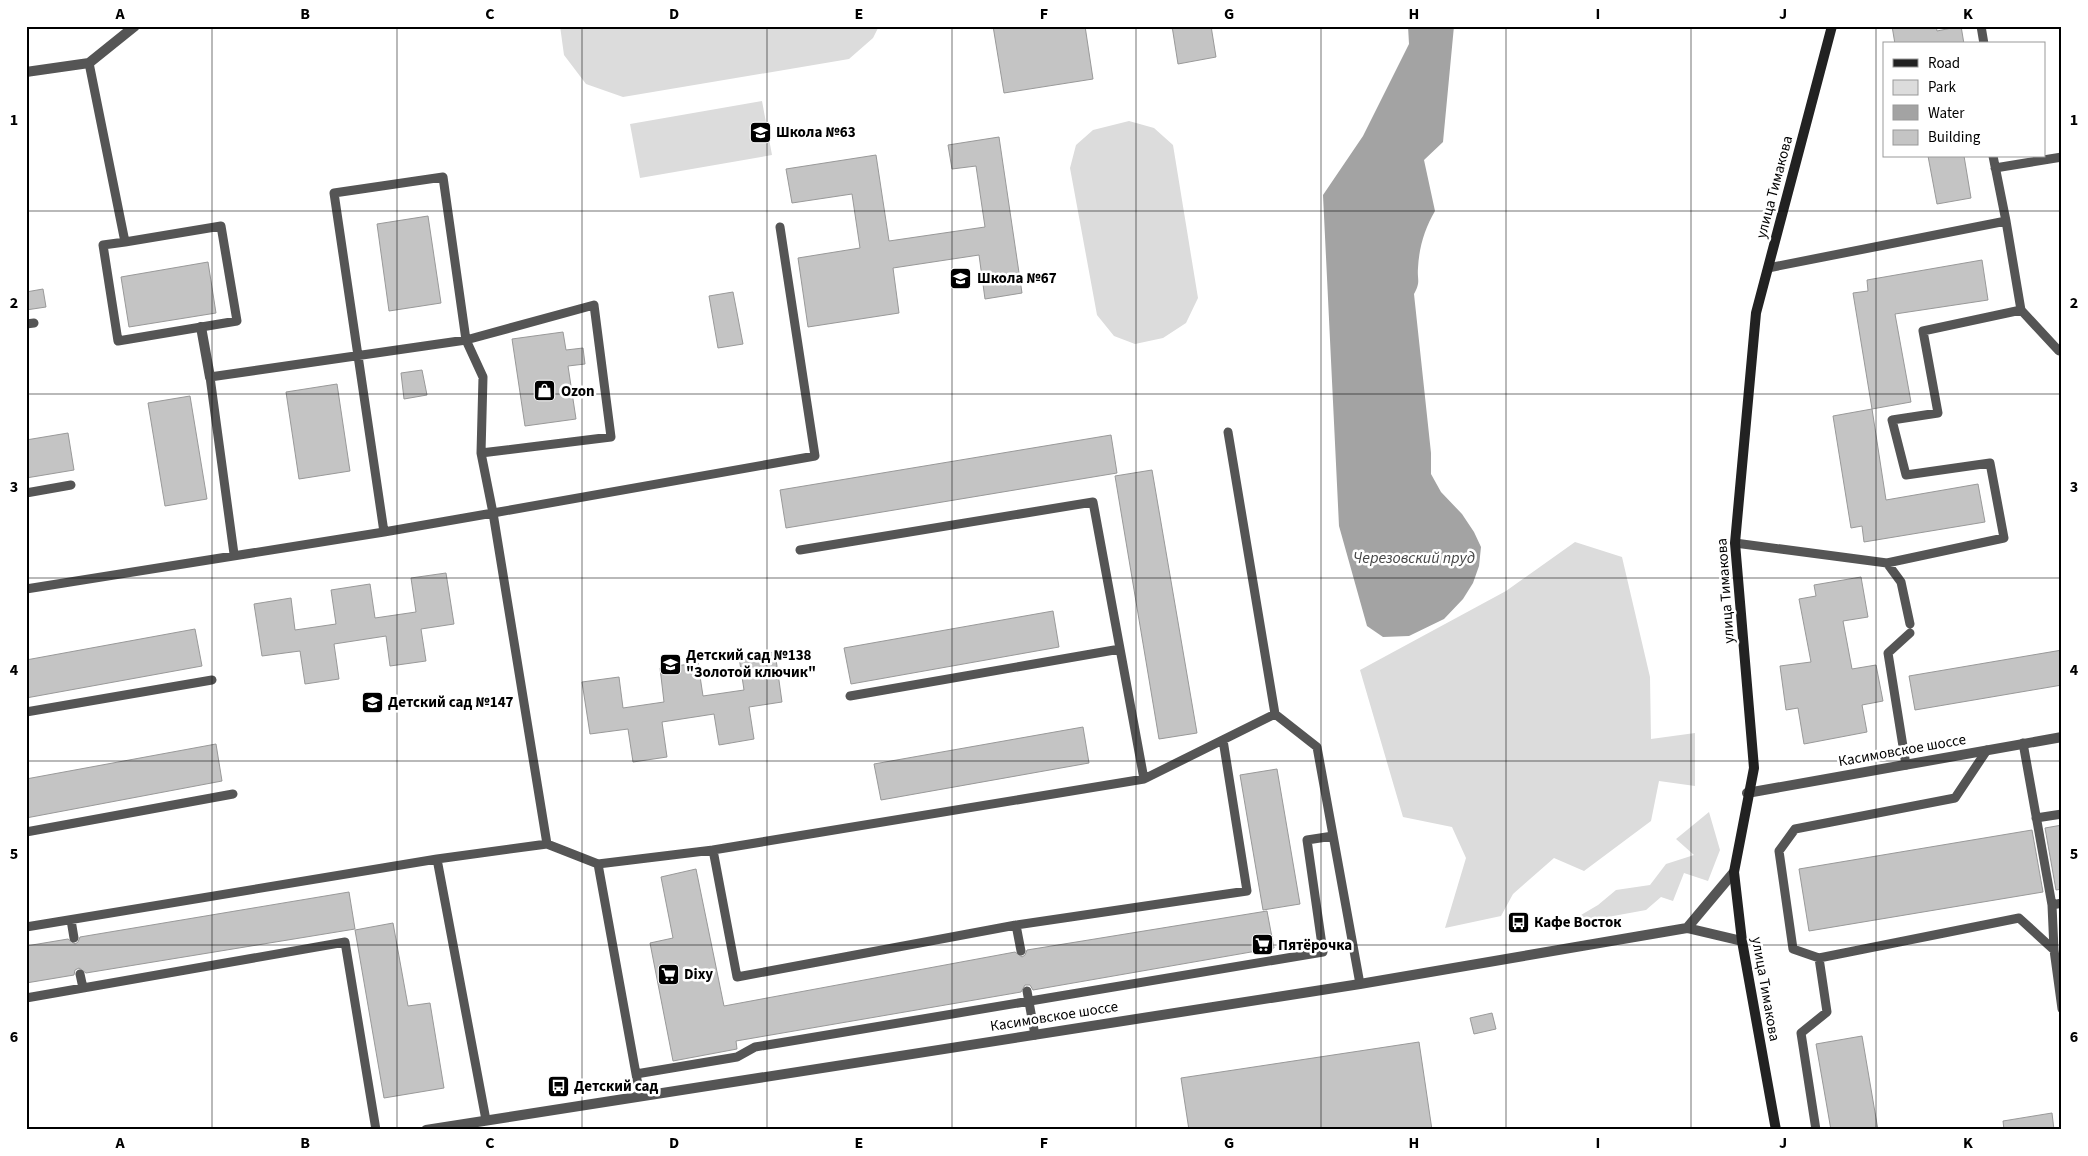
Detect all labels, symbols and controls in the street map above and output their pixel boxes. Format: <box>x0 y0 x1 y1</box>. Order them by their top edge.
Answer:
text: A <box>114 3 125 25</box>
text: B <box>300 3 310 25</box>
text: C <box>485 3 495 25</box>
text: D <box>669 3 679 25</box>
text: E <box>855 3 863 25</box>
text: F <box>1040 3 1048 25</box>
text: G <box>1224 3 1234 25</box>
text: H <box>1409 3 1419 25</box>
text: I <box>1596 3 1600 25</box>
text: J <box>1779 3 1787 25</box>
text: K <box>1963 3 1973 25</box>
legend <box>1883 42 2046 158</box>
text: Road <box>1928 53 1960 74</box>
text: Park <box>1928 77 1957 98</box>
text: Water <box>1928 103 1965 124</box>
text: 1 <box>10 109 18 131</box>
text: 1 <box>2070 109 2078 131</box>
school or university icon: Школа №63 <box>748 120 772 144</box>
place label: Школа №63 <box>776 122 856 143</box>
text: Building <box>1928 127 1981 148</box>
street label: улица Тимакова <box>1751 133 1798 241</box>
school or university icon: Школа №67 <box>949 266 973 290</box>
place label: Школа №67 <box>977 268 1057 289</box>
text: 2 <box>10 292 18 314</box>
text: 2 <box>2070 292 2078 314</box>
shop icon: Ozon <box>533 379 557 403</box>
place label: Ozon <box>561 381 595 402</box>
text: 3 <box>10 476 18 498</box>
text: 3 <box>2070 476 2078 498</box>
street label: улица Тимакова <box>1711 538 1740 644</box>
water label: Черезовский пруд <box>1353 547 1475 569</box>
place label: Детский сад №138 "Золотой ключик" <box>686 645 816 683</box>
school or university icon: Детский сад №138 "Золотой ключик" <box>658 652 682 676</box>
text: 4 <box>10 659 19 681</box>
text: 4 <box>2070 659 2079 681</box>
school or university icon: Детский сад №147 <box>360 690 384 714</box>
place label: Детский сад №147 <box>388 692 514 713</box>
street label: Касимовское шоссе <box>1837 729 1968 772</box>
text: 5 <box>10 843 18 865</box>
text: 5 <box>2070 843 2078 865</box>
bus stop icon: Кафе Восток <box>1506 910 1530 934</box>
place label: Кафе Восток <box>1534 912 1622 933</box>
supermarket icon: Пятёрочка <box>1250 933 1274 957</box>
place label: Пятёрочка <box>1278 935 1352 956</box>
street label: улица Тимакова <box>1746 935 1785 1043</box>
supermarket icon: Dixy <box>656 962 680 986</box>
place label: Dixy <box>684 964 713 985</box>
street label: Касимовское шоссе <box>989 996 1120 1037</box>
text: 6 <box>10 1026 18 1048</box>
text: 6 <box>2070 1026 2078 1048</box>
bus stop icon: Детский сад <box>546 1074 570 1098</box>
place label: Детский сад <box>574 1076 658 1097</box>
text: A <box>114 1132 125 1154</box>
text: B <box>300 1132 310 1154</box>
text: C <box>485 1132 495 1154</box>
text: D <box>669 1132 679 1154</box>
text: E <box>855 1132 863 1154</box>
text: F <box>1040 1132 1048 1154</box>
text: G <box>1224 1132 1234 1154</box>
text: H <box>1409 1132 1419 1154</box>
text: I <box>1596 1132 1600 1154</box>
text: J <box>1779 1132 1787 1154</box>
text: K <box>1963 1132 1973 1154</box>

